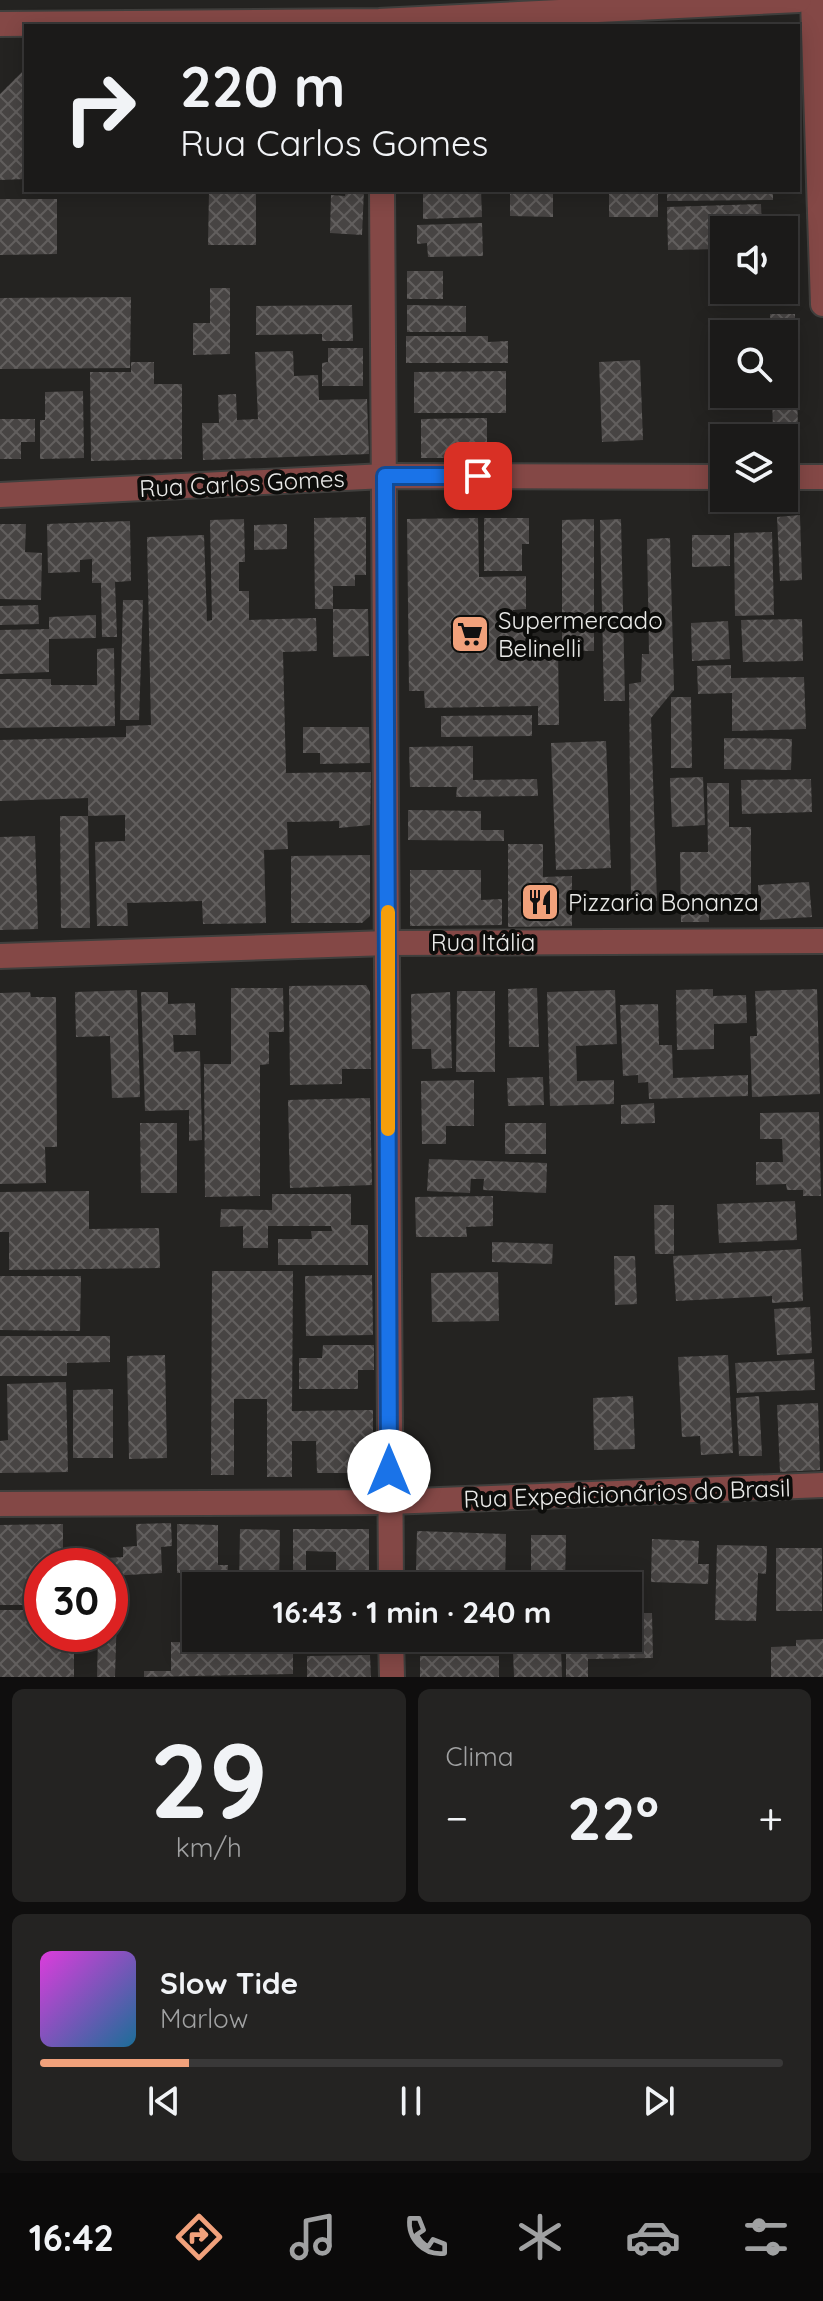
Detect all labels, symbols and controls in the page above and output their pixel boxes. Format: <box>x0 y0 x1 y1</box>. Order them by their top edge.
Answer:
text: 220 m <box>180 51 345 121</box>
icon: right <box>48 56 152 160</box>
text: Rua Carlos Gomes <box>180 120 488 165</box>
map controls <box>710 216 798 512</box>
button: sound <box>710 216 798 304</box>
button: search <box>710 320 798 408</box>
button: layers <box>710 424 798 512</box>
pin <box>444 442 512 510</box>
icon: arrive <box>456 454 500 498</box>
street label: Rua Carlos Gomes <box>139 463 345 503</box>
place label: Supermercado Belinelli <box>498 605 663 663</box>
supermarket icon: Supermercado Belinelli <box>449 613 491 655</box>
restaurant icon: Pizzaria Bonanza <box>519 881 561 923</box>
place label: Pizzaria Bonanza <box>568 887 759 917</box>
street label: Rua Itália <box>431 927 535 957</box>
position arrow <box>347 1429 431 1513</box>
street label: Rua Expedicionários do Brasil <box>463 1472 791 1514</box>
speed limit sign: 30 <box>24 1548 128 1652</box>
text: 16:43 · 1 min · 240 m <box>273 1593 552 1631</box>
text: 29 <box>150 1714 268 1844</box>
text: Clima <box>446 1740 514 1773</box>
text: 22° <box>567 1780 659 1855</box>
text: − <box>446 1790 468 1845</box>
text: + <box>758 1790 783 1845</box>
text: km/h <box>176 1831 242 1864</box>
text: Slow Tide <box>160 1964 298 2002</box>
text: Marlow <box>160 2002 248 2035</box>
icon: previous <box>142 2079 186 2123</box>
icon: pause <box>389 2079 433 2123</box>
icon: next <box>637 2079 681 2123</box>
icon: directions <box>171 2209 227 2265</box>
icon: music <box>285 2209 341 2265</box>
icon: phone <box>398 2209 454 2265</box>
icon: climate <box>512 2209 568 2265</box>
icon: car <box>625 2209 681 2265</box>
icon: filters <box>738 2209 794 2265</box>
text: 16:42 <box>29 2215 114 2260</box>

